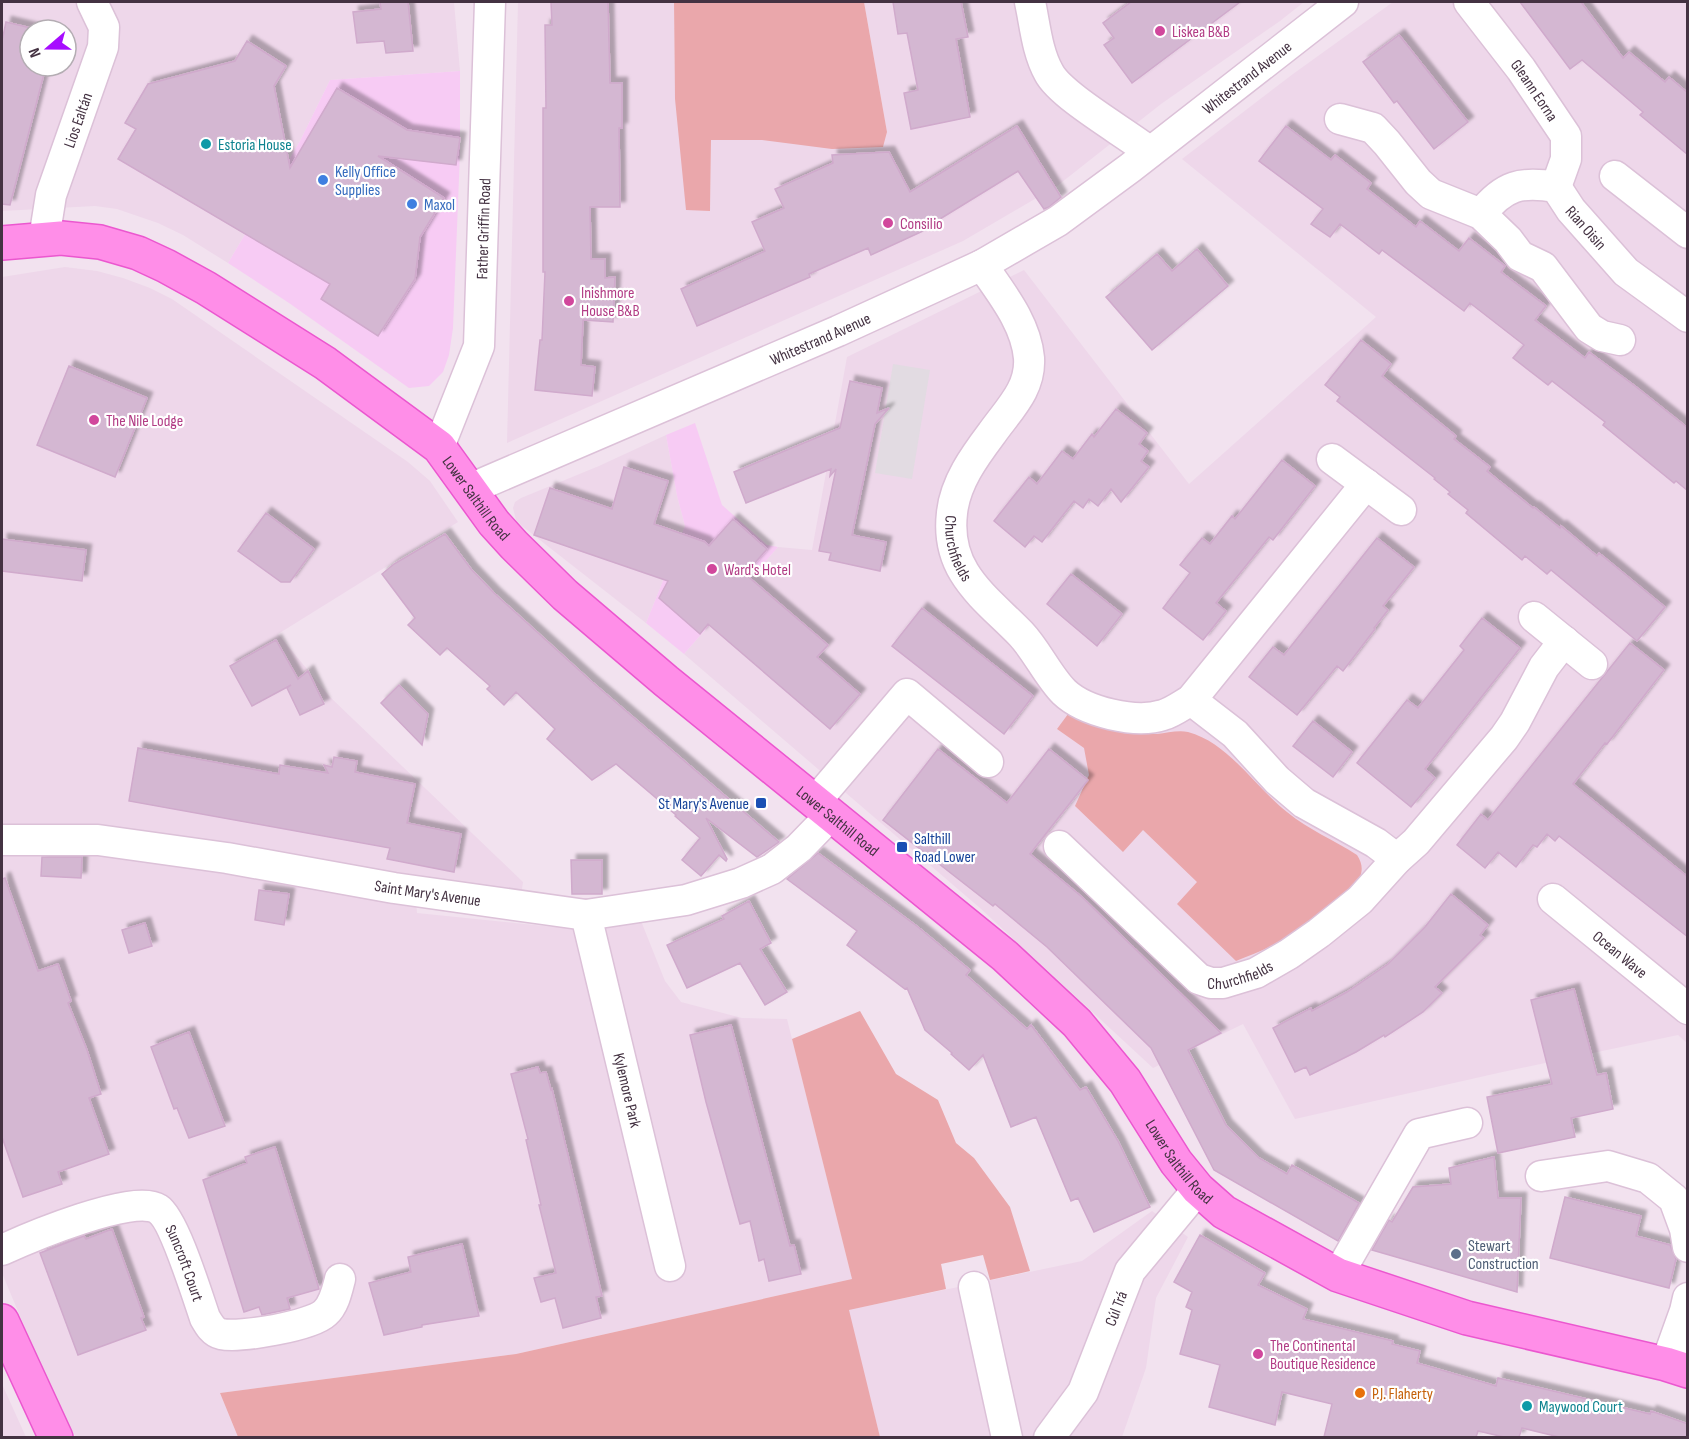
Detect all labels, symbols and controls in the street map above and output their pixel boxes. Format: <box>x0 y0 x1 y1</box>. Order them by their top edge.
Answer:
north arrow <box>18 18 78 78</box>
place label: Liskea B&B <box>1172 23 1230 42</box>
marker: Liskea B&B <box>1153 24 1167 38</box>
street label: Whitestrand Avenue <box>1199 38 1296 119</box>
text: N <box>25 45 46 60</box>
street label: Gleann Eorna <box>1506 56 1561 125</box>
street label: Lios Ealtán <box>60 90 97 151</box>
place label: Estoria House <box>218 136 292 155</box>
marker: Estoria House <box>199 137 213 151</box>
place label: Kelly Office Supplies <box>335 163 396 200</box>
marker: Kelly Office Supplies <box>316 173 330 187</box>
street label: Father Griffin Road <box>473 178 495 280</box>
place label: Maxol <box>424 196 455 215</box>
marker: Maxol <box>405 197 419 211</box>
street label: Rian Oisin <box>1561 202 1610 254</box>
place label: Consilio <box>900 215 943 234</box>
marker: Consilio <box>881 216 895 230</box>
place label: Inishmore House B&B <box>581 284 640 321</box>
marker: Inishmore House B&B <box>562 294 576 308</box>
street label: Whitestrand Avenue <box>767 309 874 370</box>
place label: The Nile Lodge <box>106 412 183 431</box>
marker: The Nile Lodge <box>87 413 101 427</box>
street label: Lower Salthill Road <box>438 453 513 545</box>
street label: Churchfields <box>940 515 975 586</box>
place label: Ward's Hotel <box>724 561 791 580</box>
marker: Ward's Hotel <box>705 562 719 576</box>
street label: Lower Salthill Road <box>792 783 882 861</box>
place label: St Mary's Avenue <box>658 795 749 814</box>
marker: St Mary's Avenue <box>754 796 768 810</box>
place label: Salthill Road Lower <box>914 830 976 867</box>
marker: Salthill Road Lower <box>895 840 909 854</box>
street label: Saint Mary's Avenue <box>373 877 482 911</box>
street label: Ocean Wave <box>1588 927 1651 983</box>
street label: Churchfields <box>1207 957 1277 994</box>
street label: Kylemore Park <box>608 1051 645 1130</box>
street label: Lower Salthill Road <box>1141 1117 1216 1209</box>
street label: Suncroft Court <box>160 1222 207 1304</box>
place label: Stewart Construction <box>1468 1237 1539 1274</box>
marker: Stewart Construction <box>1449 1247 1463 1261</box>
street label: Cúl Trá <box>1102 1289 1132 1329</box>
place label: The Continental Boutique Residence <box>1270 1337 1376 1374</box>
marker: The Continental Boutique Residence <box>1251 1347 1265 1361</box>
place label: P.J. Flaherty <box>1372 1385 1433 1404</box>
marker: P.J. Flaherty <box>1353 1386 1367 1400</box>
place label: Maywood Court <box>1539 1398 1623 1417</box>
marker: Maywood Court <box>1520 1399 1534 1413</box>

